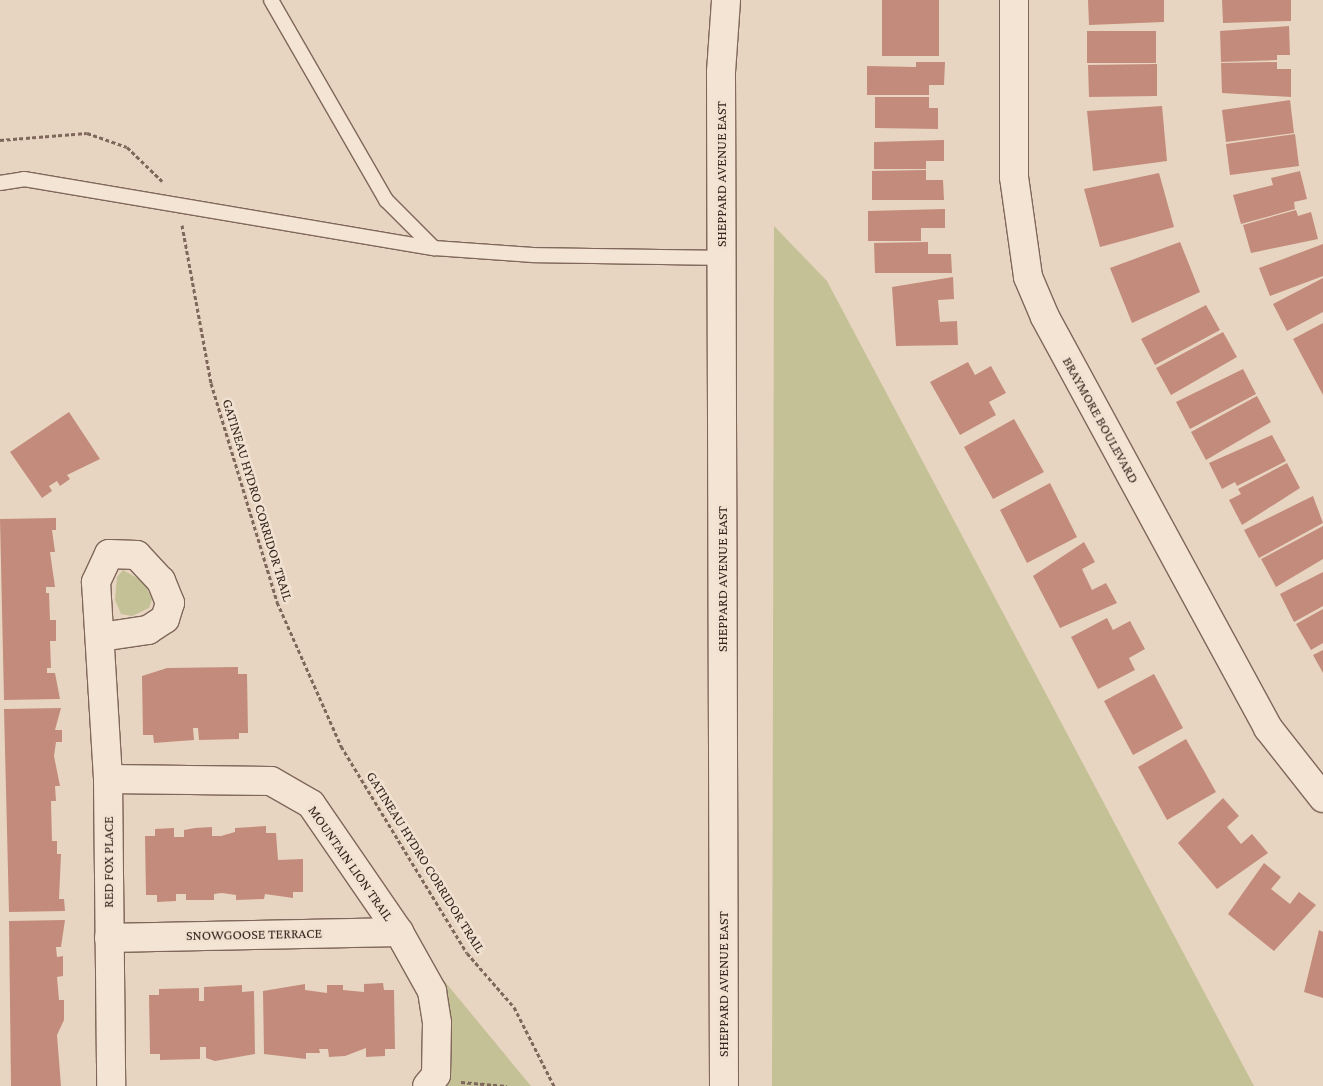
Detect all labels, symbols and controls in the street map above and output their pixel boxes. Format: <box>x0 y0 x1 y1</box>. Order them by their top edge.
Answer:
street label: SHEPPARD AVENUE EAST <box>713 101 729 247</box>
street label: BRAYMORE BOULEVARD <box>1059 354 1143 486</box>
street label: GATINEAU HYDRO CORRIDOR TRAIL <box>219 397 297 603</box>
street label: SHEPPARD AVENUE EAST <box>714 506 730 652</box>
street label: GATINEAU HYDRO CORRIDOR TRAIL <box>363 768 489 956</box>
street label: MOUNTAIN LION TRAIL <box>305 802 397 924</box>
street label: RED FOX PLACE <box>100 816 116 908</box>
street label: SHEPPARD AVENUE EAST <box>715 911 731 1057</box>
street label: SNOWGOOSE TERRACE <box>186 924 322 944</box>

